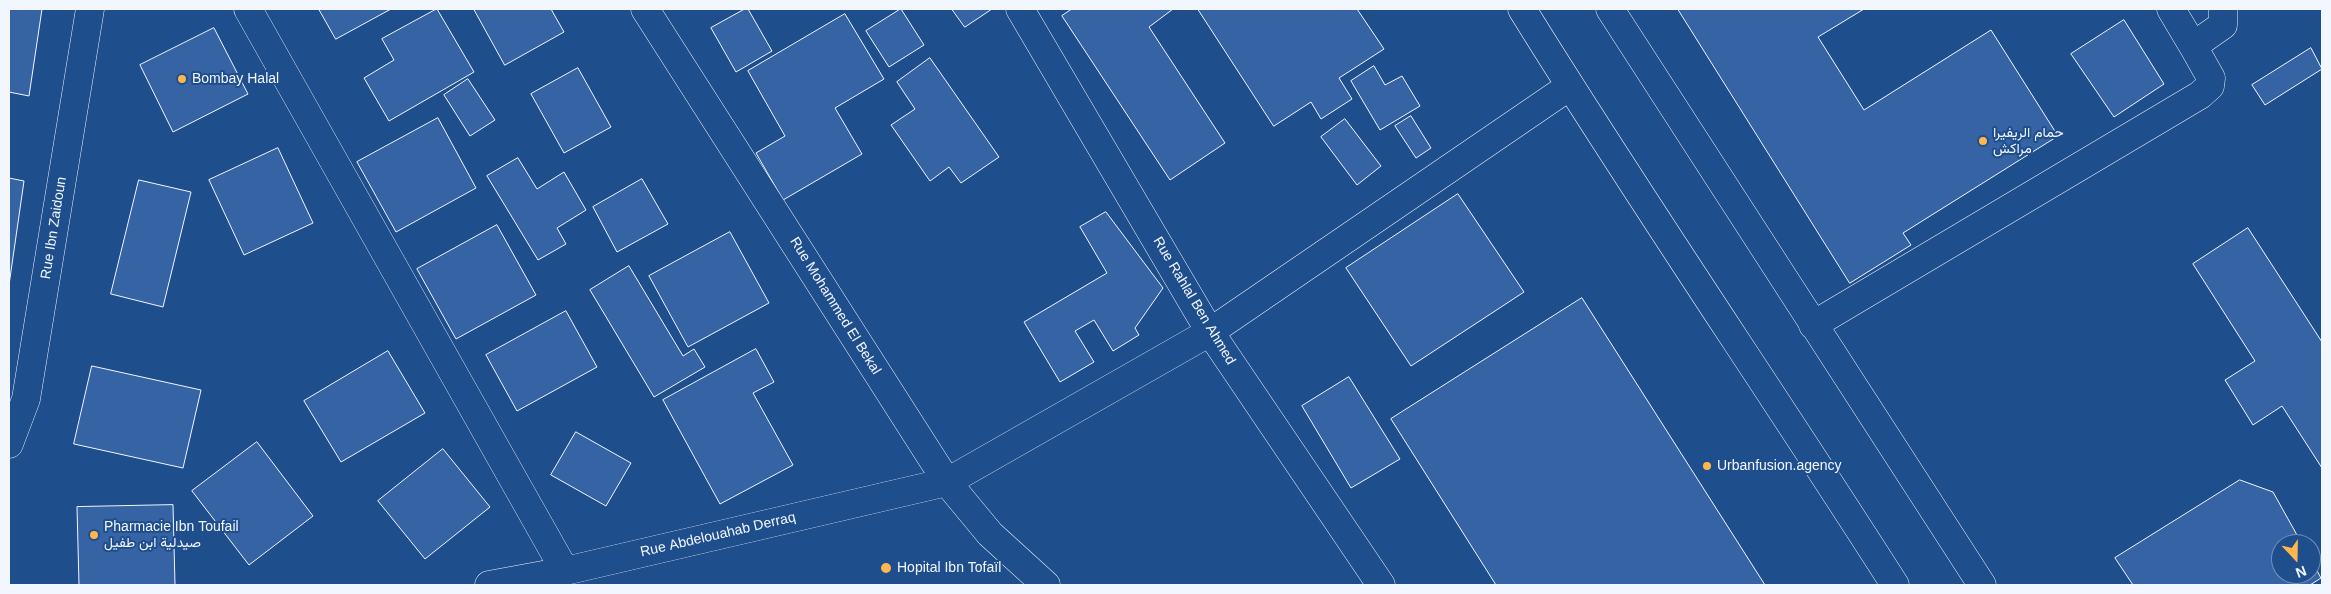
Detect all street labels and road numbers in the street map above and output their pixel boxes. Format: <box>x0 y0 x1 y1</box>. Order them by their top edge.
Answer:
street label: Rue Ibn Zaidoun <box>38 176 70 280</box>
street label: Rue Mohammed El Bekal <box>786 234 884 378</box>
street label: Rue Rahlal Ben Ahmed <box>1149 234 1239 368</box>
street label: Rue Abdelouahab Derraq <box>639 509 797 561</box>

